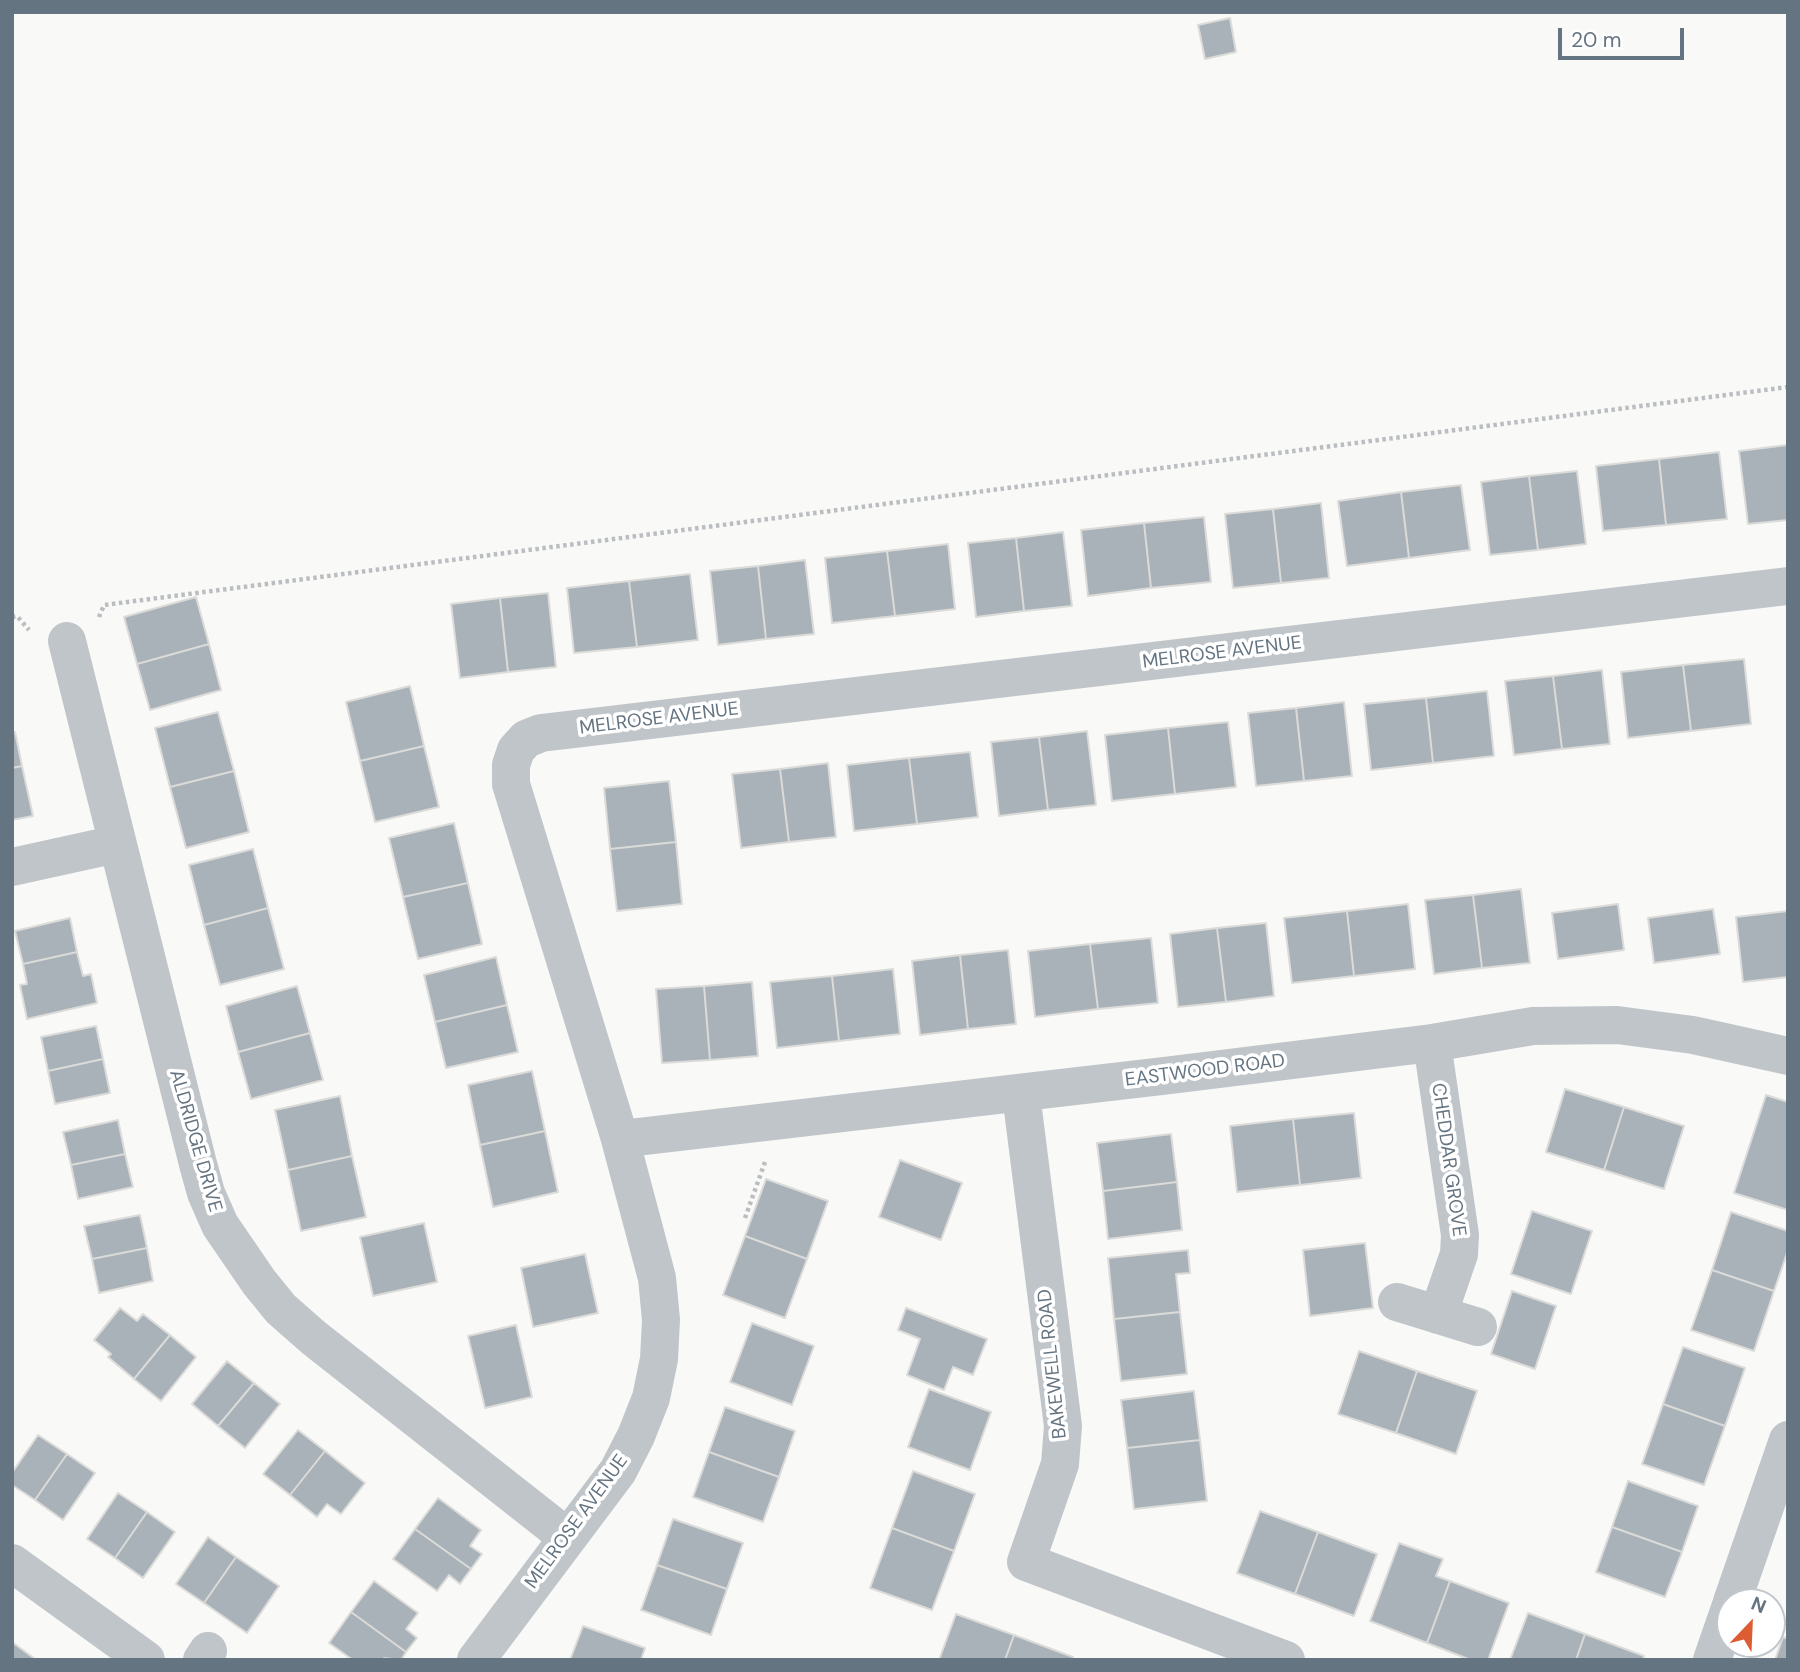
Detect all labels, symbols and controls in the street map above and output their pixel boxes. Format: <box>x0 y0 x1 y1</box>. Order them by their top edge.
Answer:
scale bar <box>1562 14 1688 58</box>
text: 20 m <box>1571 26 1622 54</box>
street label: MELROSE AVENUE <box>1141 632 1303 674</box>
street label: MELROSE AVENUE <box>578 698 740 740</box>
street label: EASTWOOD ROAD <box>1124 1050 1286 1092</box>
street label: ALDRIDGE DRIVE <box>164 1067 226 1215</box>
street label: CHEDDAR GROVE <box>1426 1082 1470 1238</box>
street label: BAKEWELL ROAD <box>1034 1288 1072 1440</box>
street label: MELROSE AVENUE <box>521 1451 633 1593</box>
north arrow <box>1716 1588 1786 1658</box>
text: N <box>1747 1591 1770 1619</box>

